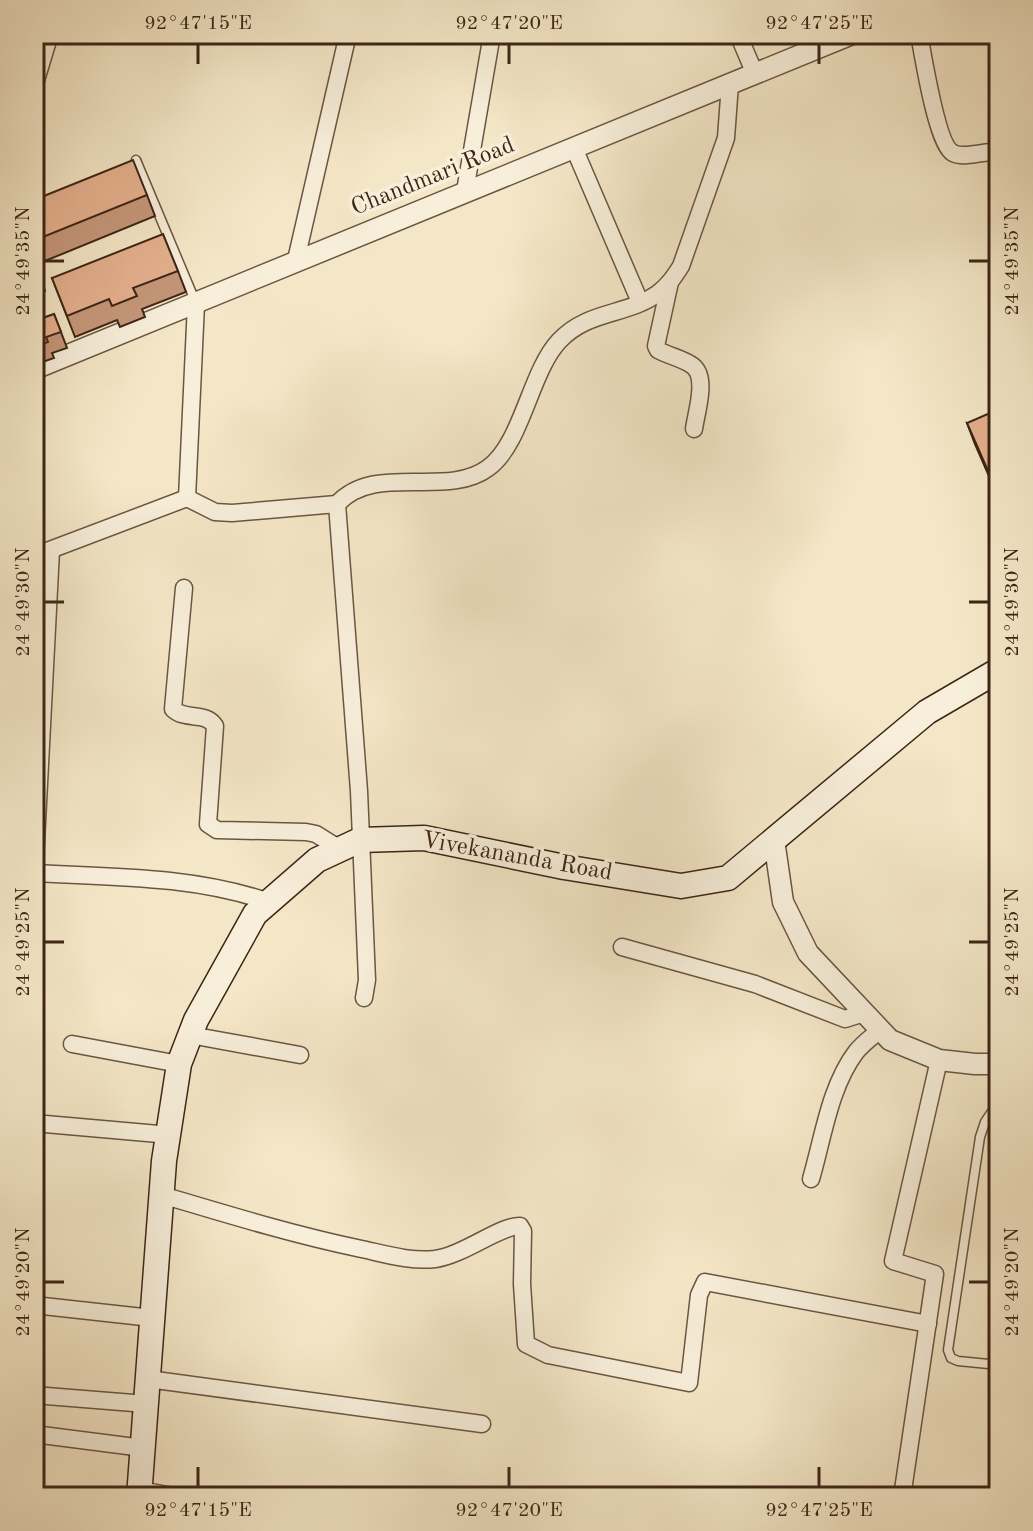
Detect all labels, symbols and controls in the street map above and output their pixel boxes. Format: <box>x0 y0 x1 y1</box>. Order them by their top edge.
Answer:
text: 92°47'15"E <box>144 14 252 34</box>
text: 92°47'20"E <box>455 14 563 34</box>
text: 92°47'25"E <box>765 14 873 34</box>
street label: Chandmari Road <box>348 133 518 221</box>
text: 24°49'35"N <box>14 206 34 316</box>
text: 24°49'35"N <box>1003 206 1023 316</box>
text: 24°49'30"N <box>14 547 34 657</box>
text: 24°49'30"N <box>1003 547 1023 657</box>
street label: Vivekananda Road <box>420 828 614 886</box>
text: 24°49'25"N <box>14 887 34 997</box>
text: 24°49'25"N <box>1003 887 1023 997</box>
text: 24°49'20"N <box>14 1227 34 1337</box>
text: 24°49'20"N <box>1003 1227 1023 1337</box>
text: 92°47'15"E <box>144 1501 252 1521</box>
text: 92°47'20"E <box>455 1501 563 1521</box>
text: 92°47'25"E <box>765 1501 873 1521</box>

